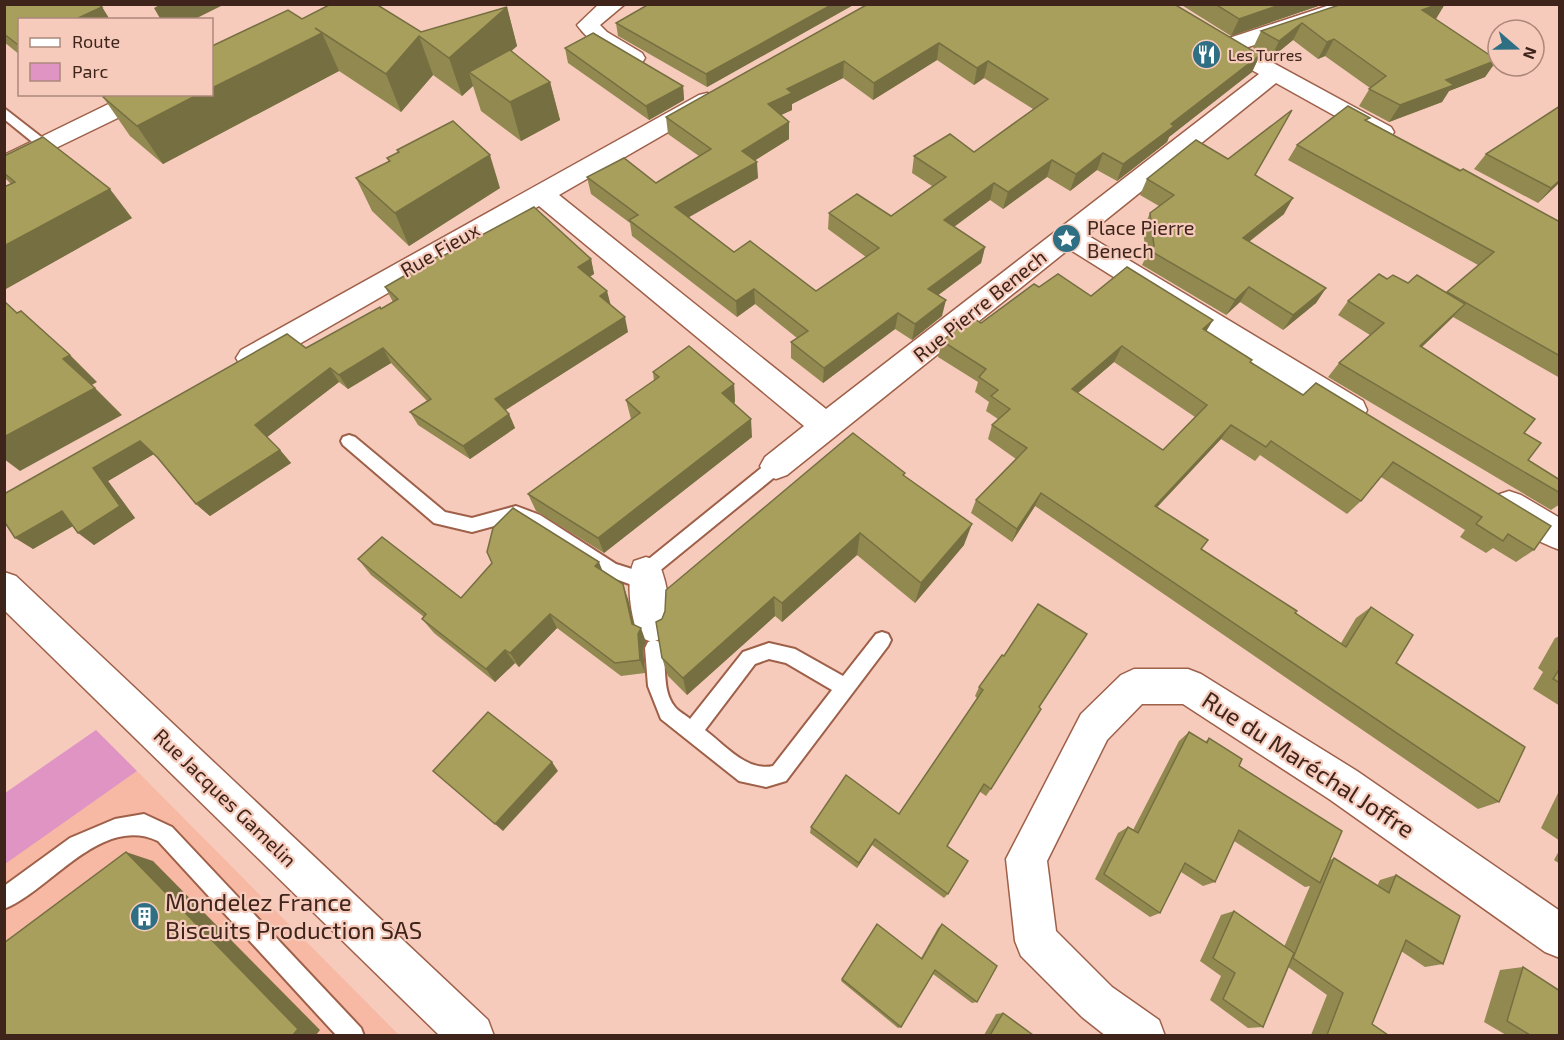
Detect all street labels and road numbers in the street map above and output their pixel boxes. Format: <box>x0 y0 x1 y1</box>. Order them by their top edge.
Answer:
street label: Rue Fieux <box>396 217 484 281</box>
street label: Rue Pierre Benech <box>908 244 1051 366</box>
street label: Rue du Maréchal Joffre <box>1197 684 1420 843</box>
street label: Rue Jacques Gamelin <box>150 723 302 871</box>

